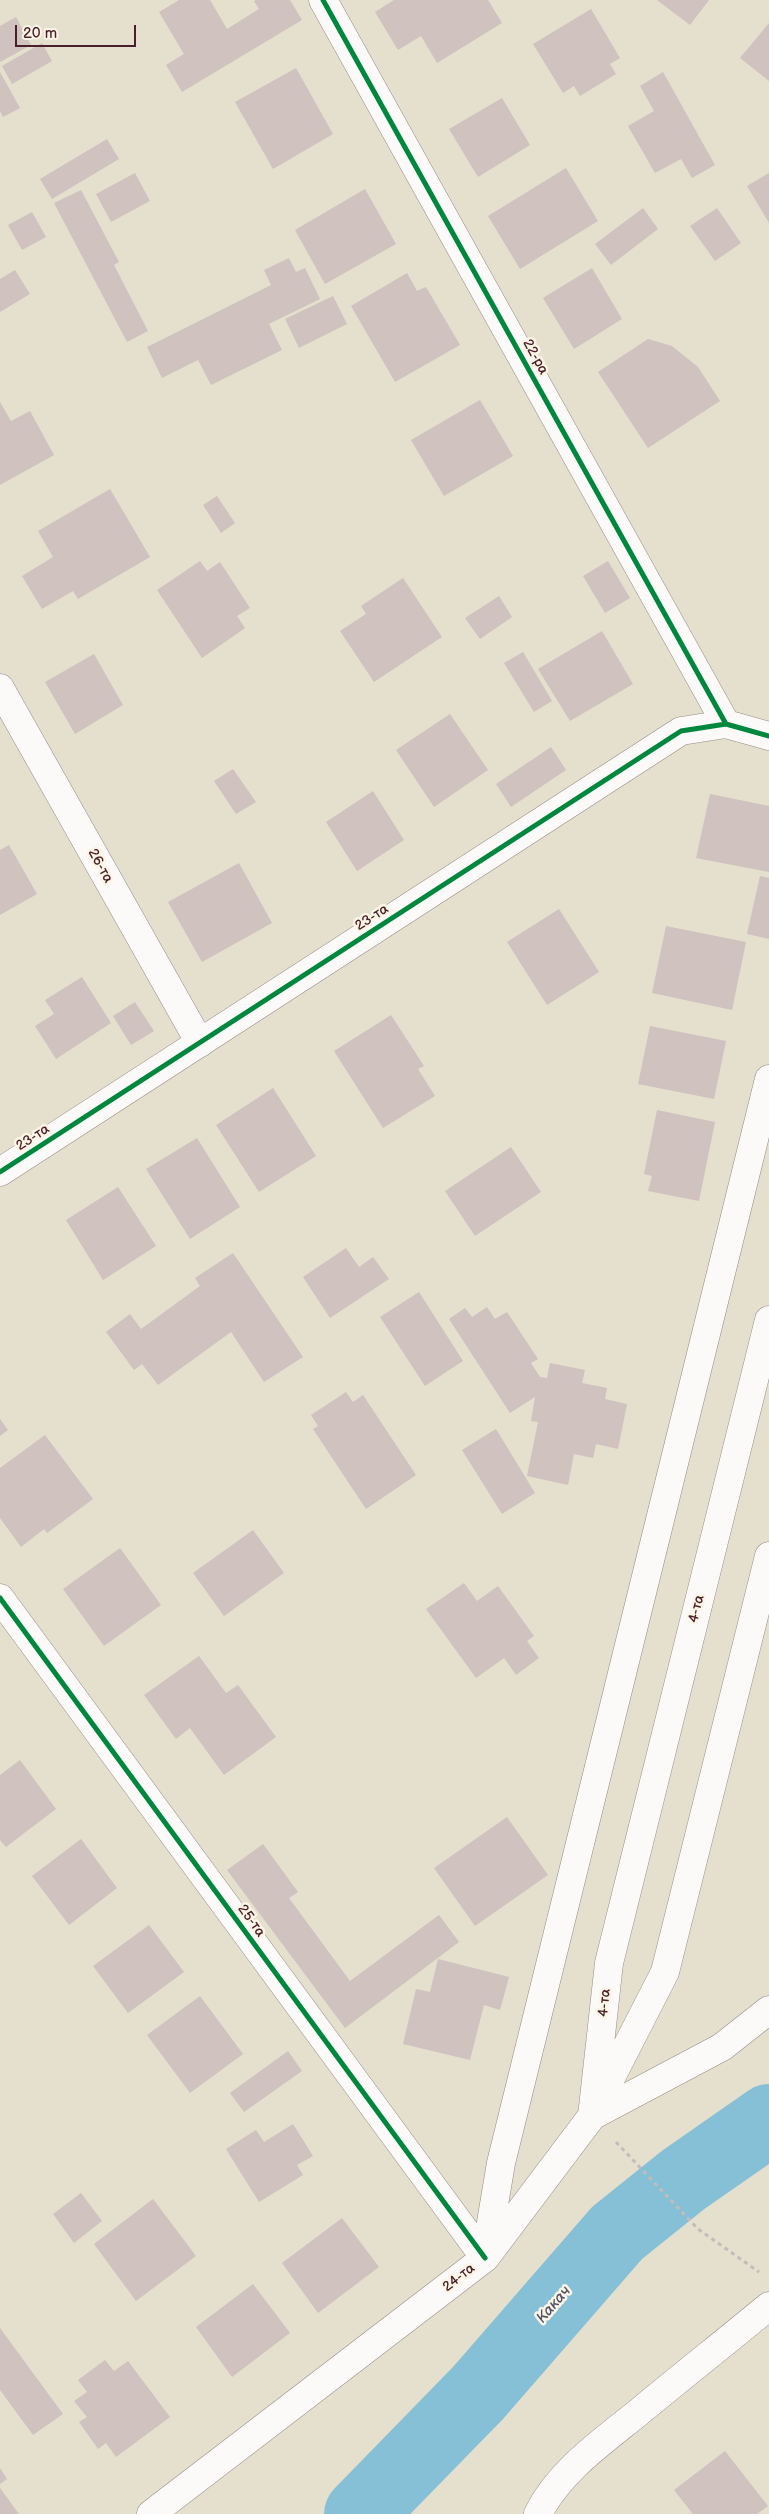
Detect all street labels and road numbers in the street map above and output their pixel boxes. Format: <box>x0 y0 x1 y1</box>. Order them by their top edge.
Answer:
street label: 22-ра <box>518 336 552 378</box>
street label: 26-та <box>84 846 116 886</box>
street label: 23-та <box>352 901 392 935</box>
street label: 23-та <box>13 1121 53 1155</box>
street label: 4-та <box>685 1593 709 1625</box>
street label: 25-та <box>234 1902 268 1940</box>
street label: 4-та <box>595 1988 615 2018</box>
street label: 24-та <box>440 2260 478 2296</box>

